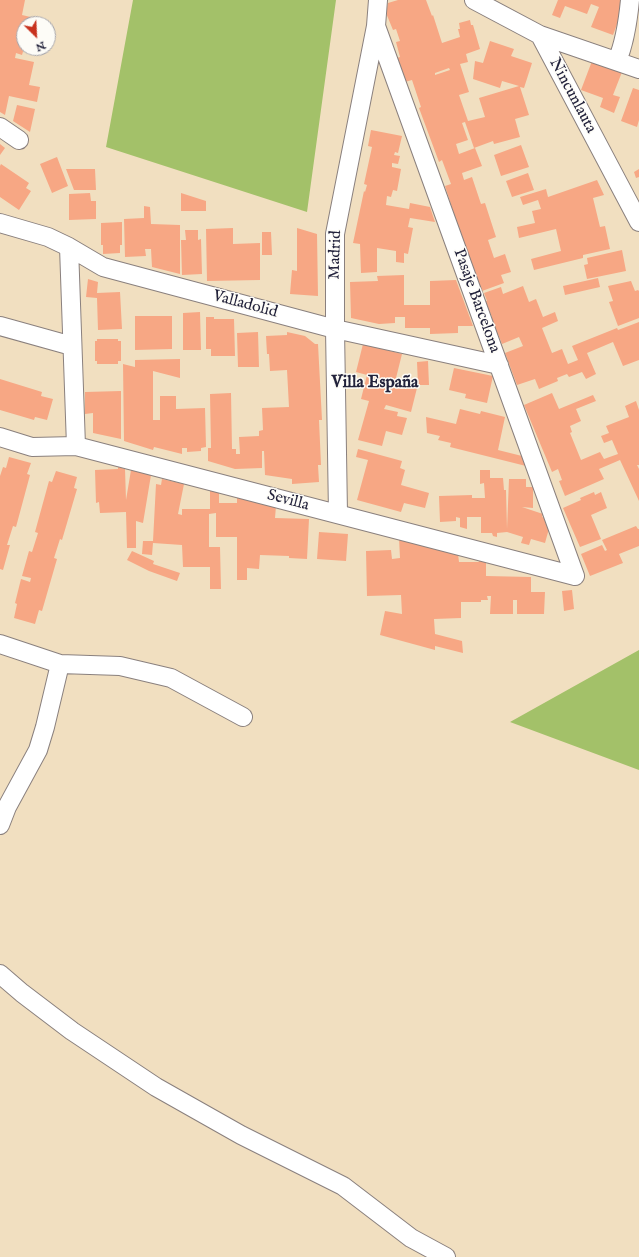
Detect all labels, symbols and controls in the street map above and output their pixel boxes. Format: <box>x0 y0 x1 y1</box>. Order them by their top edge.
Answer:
north arrow <box>16 16 56 56</box>
text: N <box>33 38 48 54</box>
street label: Nincunlauta <box>544 55 600 137</box>
street label: Madrid <box>326 230 346 280</box>
street label: Pasaje Barcelona <box>448 246 504 356</box>
street label: Valladolid <box>211 287 279 323</box>
district label: Villa España <box>332 374 418 394</box>
street label: Sevilla <box>265 486 311 516</box>

